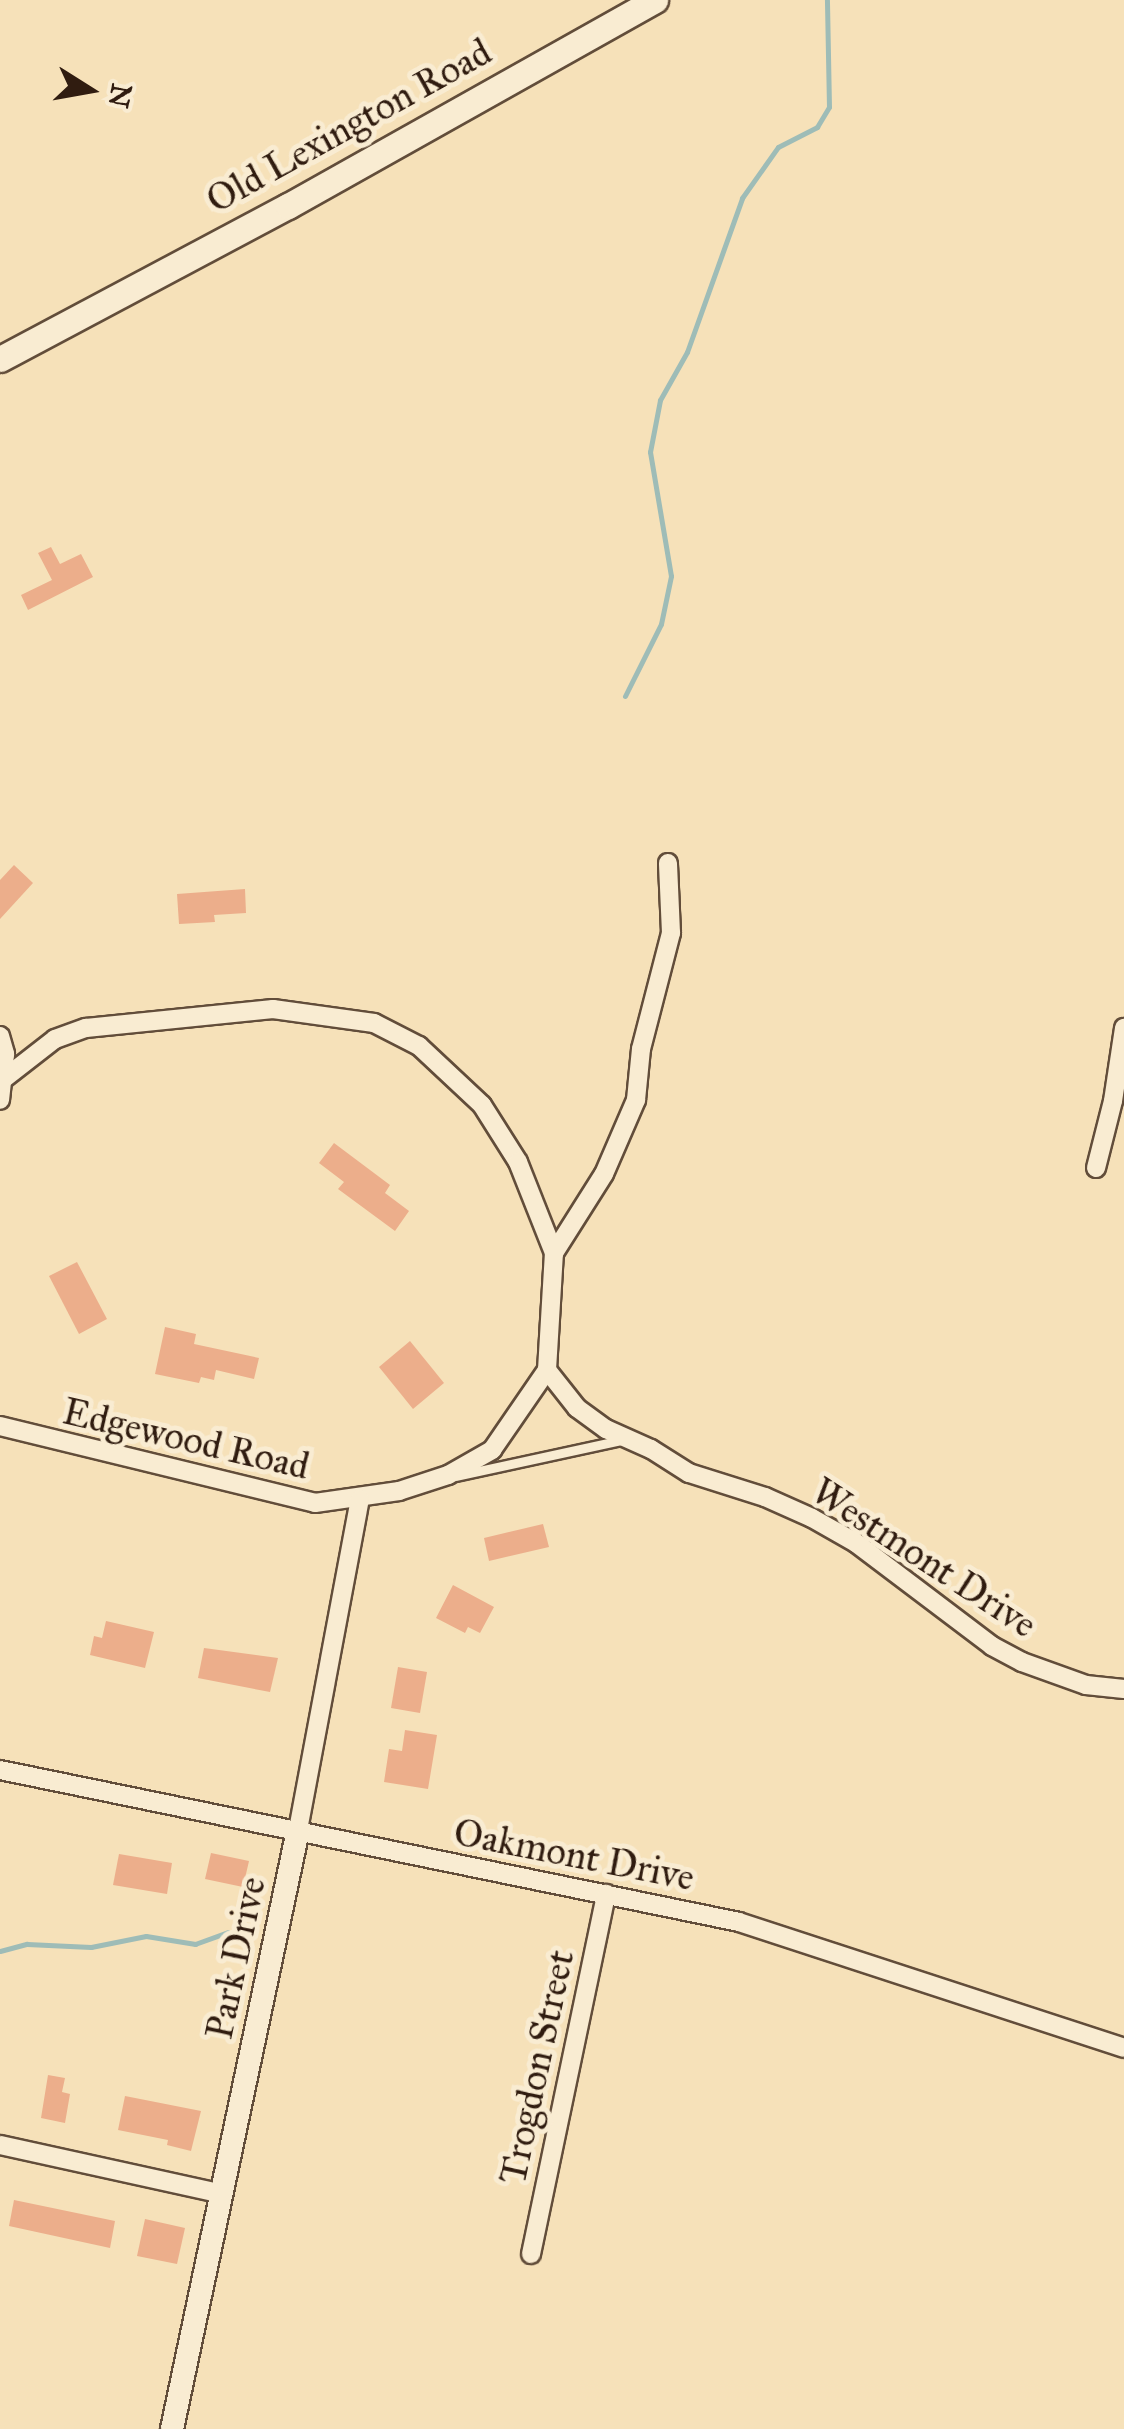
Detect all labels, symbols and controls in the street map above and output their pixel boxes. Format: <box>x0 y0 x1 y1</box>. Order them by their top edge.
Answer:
street label: Old Lexington Road <box>199 29 499 223</box>
north arrow <box>40 40 140 140</box>
text: N <box>100 81 139 111</box>
street label: Edgewood Road <box>58 1388 314 1490</box>
street label: Westmont Drive <box>803 1468 1045 1648</box>
street label: Oakmont Drive <box>450 1809 698 1901</box>
street label: Park Drive <box>197 1873 275 2043</box>
street label: Trogdon Street <box>490 1946 584 2188</box>

